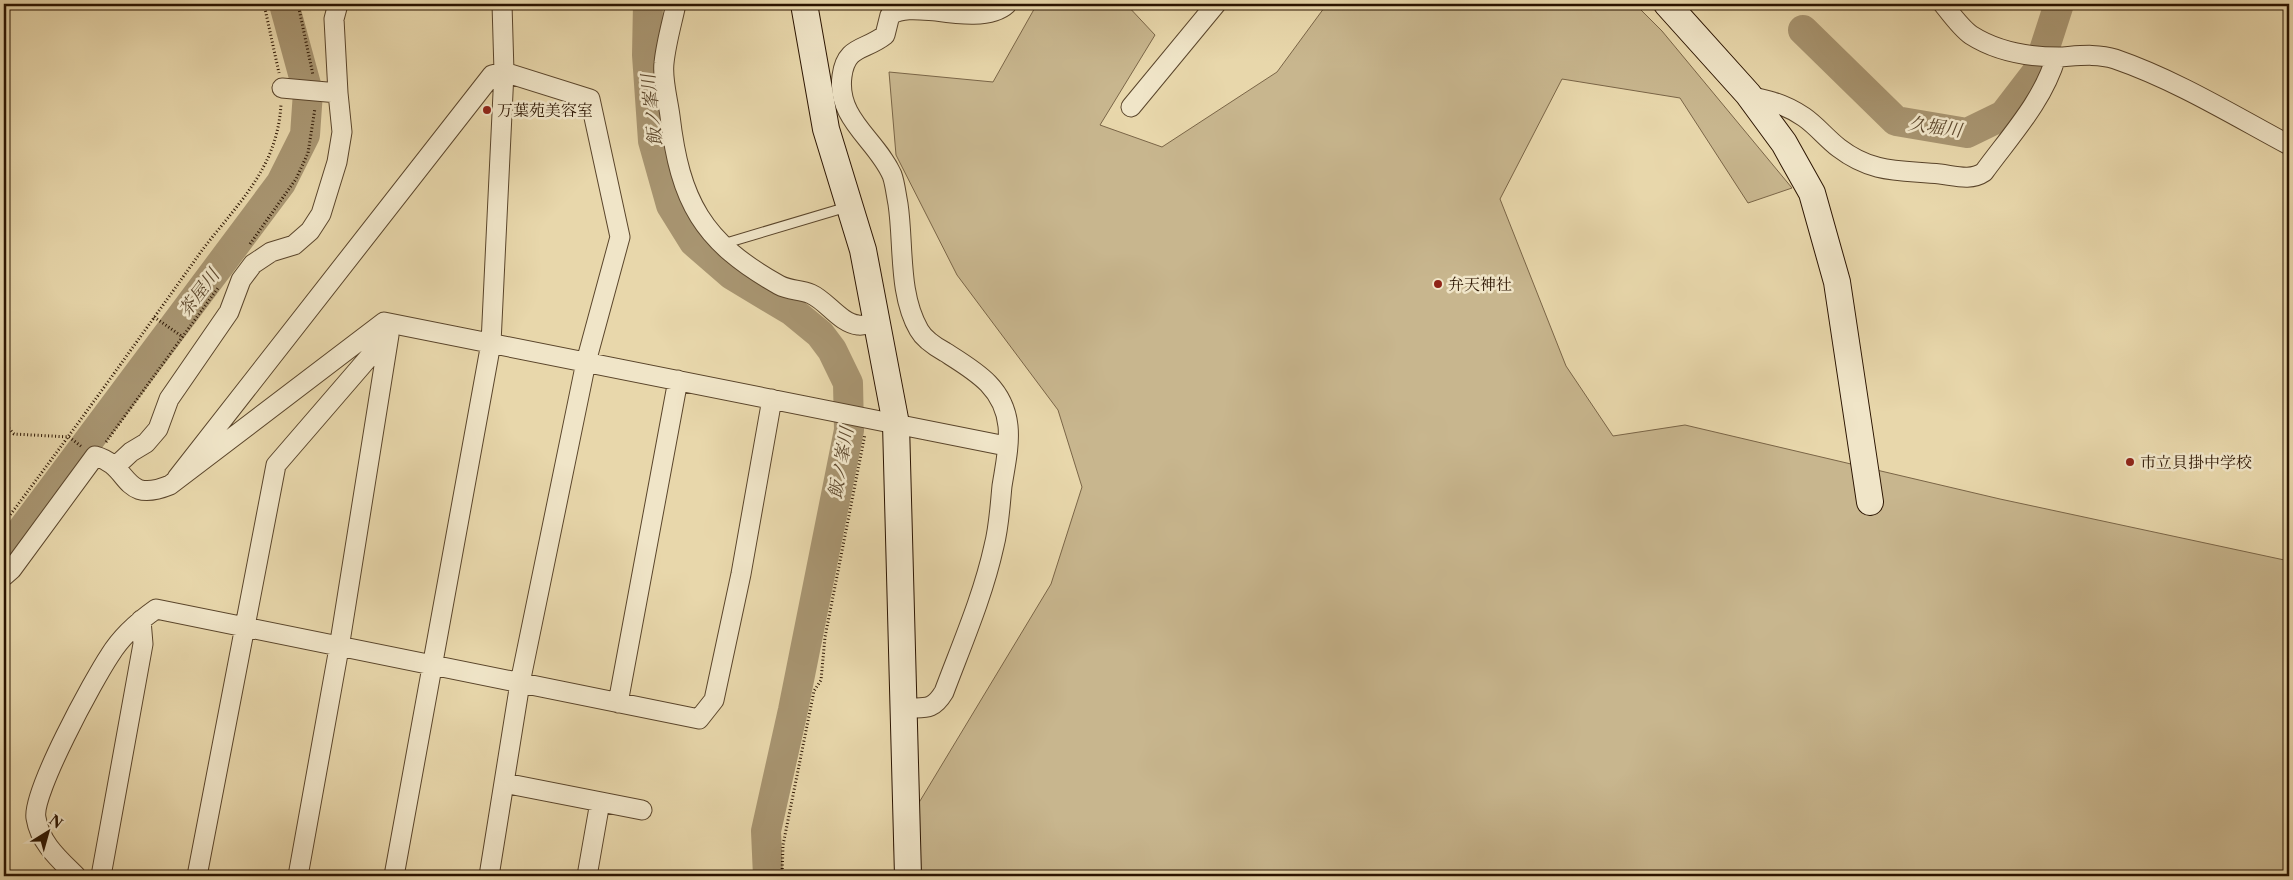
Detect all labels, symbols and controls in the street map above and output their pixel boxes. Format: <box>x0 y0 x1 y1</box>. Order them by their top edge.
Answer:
water label: 飯ノ峯川 <box>637 71 667 147</box>
place label: 万葉苑美容室 <box>497 100 593 120</box>
marker: 万葉苑美容室 <box>481 104 493 116</box>
water label: 久堀川 <box>1907 112 1965 142</box>
water label: 茶屋川 <box>174 263 225 321</box>
place label: 弁天神社 <box>1448 274 1512 294</box>
marker: 弁天神社 <box>1432 278 1444 290</box>
water label: 飯ノ峯川 <box>824 424 858 500</box>
place label: 市立貝掛中学校 <box>2140 452 2252 472</box>
marker: 市立貝掛中学校 <box>2124 456 2136 468</box>
north arrow <box>22 808 72 858</box>
text: N <box>46 811 66 832</box>

